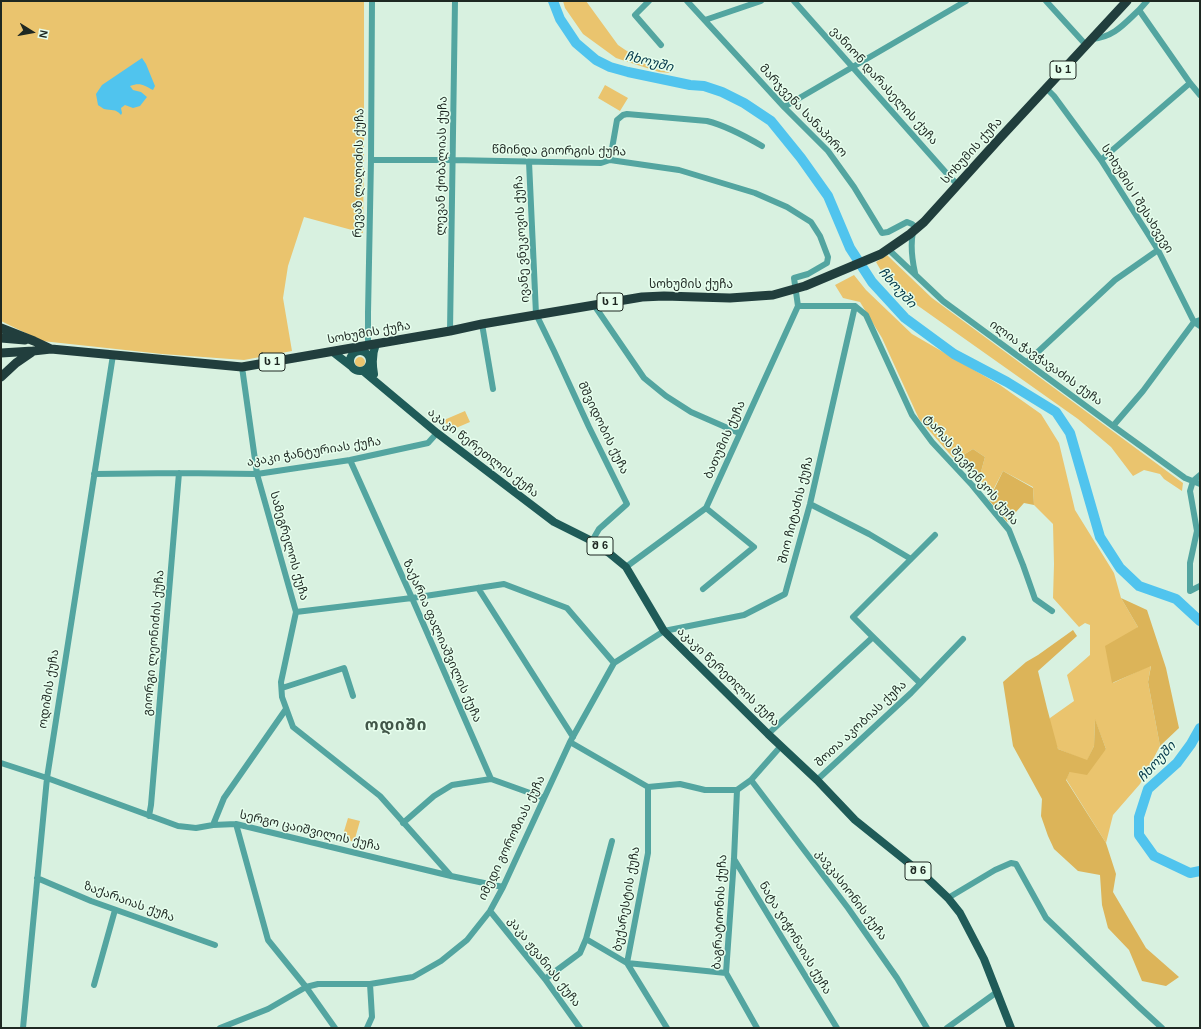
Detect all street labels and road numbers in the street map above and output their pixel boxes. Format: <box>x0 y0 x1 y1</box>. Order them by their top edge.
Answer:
street label: ვანიონ დარასელის ქუჩა <box>827 24 941 148</box>
street label: მარჯვენა სანაპირო <box>756 61 850 161</box>
road number: ს 1 <box>1050 61 1076 79</box>
street label: ლევან ქობალიას ქუჩა <box>434 96 450 236</box>
street label: რევაზ ლაღიძის ქუჩა <box>351 108 367 238</box>
street label: სოხუმის ქუჩა <box>939 115 1005 187</box>
street label: სოხუმის I შესახვევი <box>1098 142 1176 256</box>
street label: წმინდა გიორგის ქუჩა <box>492 143 626 159</box>
street label: ივანე ვნუკოვის ქუჩა <box>511 175 533 303</box>
street label: სოხუმის ქუჩა <box>649 278 733 292</box>
road number: ს 1 <box>597 293 623 311</box>
street label: ილია ჭავჭავაძის ქუჩა <box>987 317 1105 409</box>
street label: სოხუმის ქუჩა <box>326 319 412 347</box>
road number: ს 1 <box>259 353 285 371</box>
street label: მშვიდობის ქუჩა <box>574 379 632 477</box>
street label: ბათუმის ქუჩა <box>701 399 749 481</box>
street label: აკაკი წერეთლის ქუჩა <box>425 405 541 501</box>
street label: ტარას შევჩენკოს ქუჩა <box>920 412 1022 528</box>
street label: აკაკი ჭანტურიას ქუჩა <box>246 434 382 470</box>
street label: შიო ჩიტაძის ქუჩა <box>776 455 816 565</box>
street label: სამეგრელოს ქუჩა <box>267 490 311 602</box>
road number: შ 6 <box>587 537 613 555</box>
street label: ზაქარია ფალიაშვილის ქუჩა <box>400 557 484 725</box>
street label: გიორგი ლეონიძის ქუჩა <box>140 569 168 717</box>
street label: აკაკი წერეთლის ქუჩა <box>674 624 782 730</box>
street label: ოდიშის ქუჩა <box>36 648 62 730</box>
street label: შოთა აკობიას ქუჩა <box>812 678 910 770</box>
street label: იმედი გოროზიას ქუჩა <box>476 773 548 903</box>
street label: სერგო ცაიშვილის ქუჩა <box>238 808 382 854</box>
street label: ბუქარესტის ქუჩა <box>611 845 643 953</box>
street label: კავკასიონის ქუჩა <box>812 847 890 943</box>
street label: ბაგრატიონის ქუჩა <box>710 854 730 970</box>
road number: შ 6 <box>905 862 931 880</box>
street label: ზაქარაიას ქუჩა <box>82 879 176 925</box>
street label: ნატა ჯიჭონაიას ქუჩა <box>756 879 834 997</box>
street label: კაკა ჟვანიას ქუჩა <box>504 914 584 1010</box>

